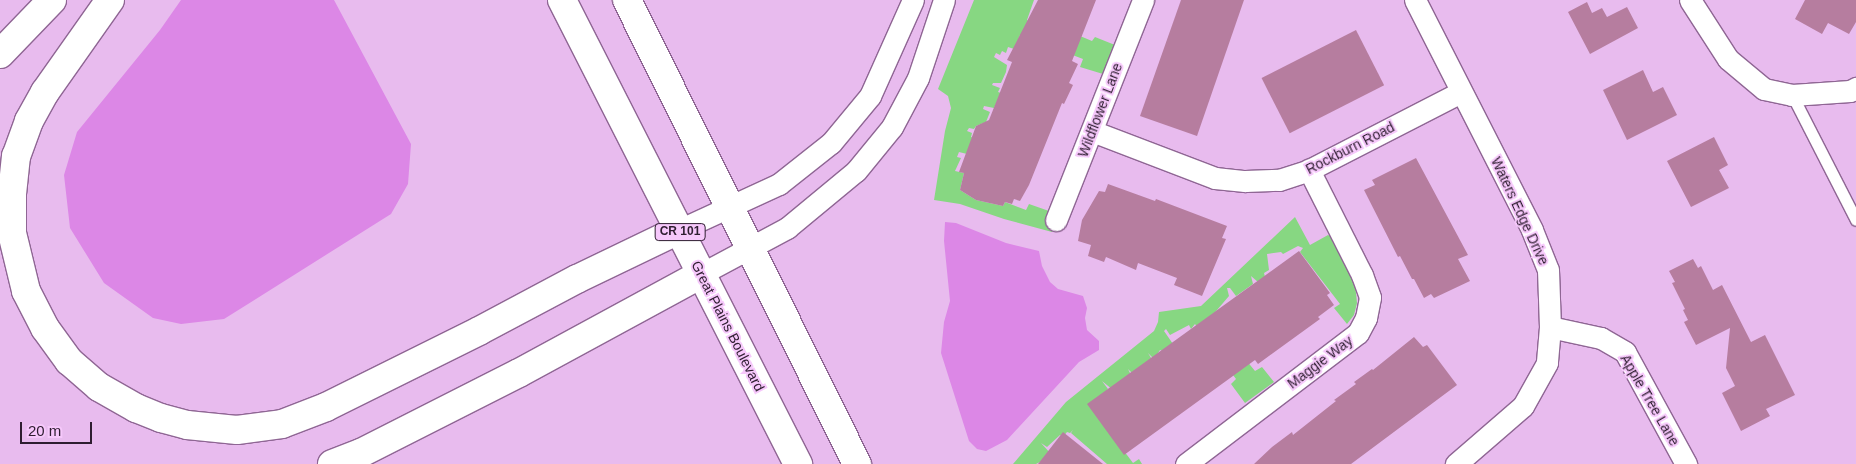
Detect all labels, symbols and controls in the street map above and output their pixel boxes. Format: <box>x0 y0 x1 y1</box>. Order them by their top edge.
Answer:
street label: Wildflower Lane <box>1074 60 1126 160</box>
street label: Rockburn Road <box>1303 118 1397 178</box>
street label: Waters Edge Drive <box>1488 154 1552 268</box>
road number: CR 101 <box>654 222 706 242</box>
street label: Great Plains Boulevard <box>688 258 768 394</box>
street label: Maggie Way <box>1284 332 1356 392</box>
street label: Apple Tree Lane <box>1617 351 1683 449</box>
scale bar <box>22 412 95 444</box>
text: 20 m <box>28 422 61 439</box>

